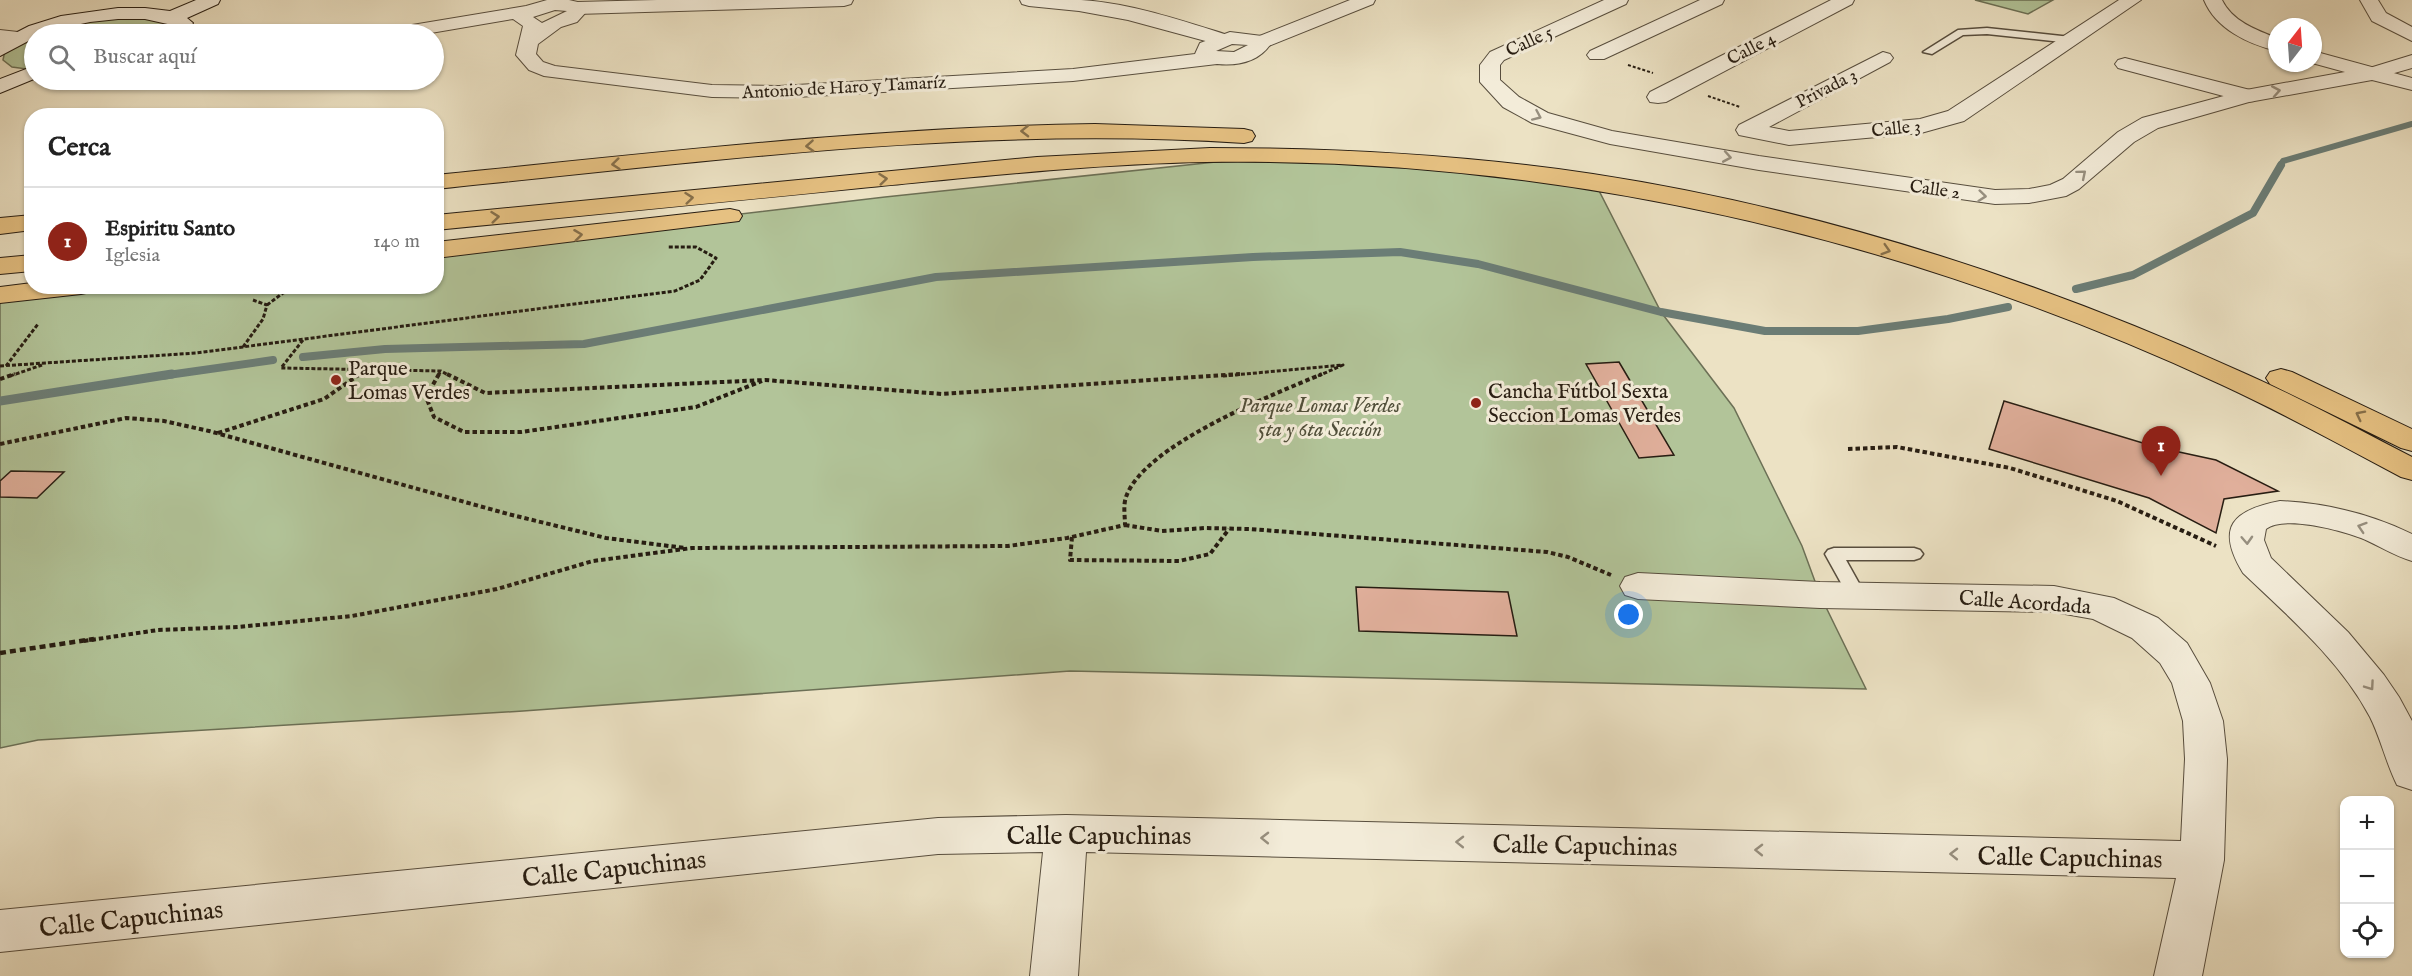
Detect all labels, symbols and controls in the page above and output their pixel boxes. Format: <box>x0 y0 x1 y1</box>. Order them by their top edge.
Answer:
north arrow <box>2268 18 2322 72</box>
street label: Calle 5 <box>1503 21 1557 63</box>
search box <box>24 24 444 90</box>
street label: Calle 4 <box>1724 27 1780 71</box>
icon: search <box>45 41 78 74</box>
text: Buscar aquí <box>93 43 196 71</box>
street label: Privada 3 <box>1792 64 1861 114</box>
street label: Antonio de Haro y Tamaríz <box>740 72 947 105</box>
one-way arrow <box>2271 85 2281 98</box>
one-way arrow <box>1531 108 1542 120</box>
street label: Calle 3 <box>1870 115 1922 144</box>
one-way arrow <box>1021 125 1030 137</box>
text: Cerca <box>48 131 110 164</box>
one-way arrow <box>805 139 814 152</box>
one-way arrow <box>1722 150 1732 163</box>
one-way arrow <box>611 157 620 170</box>
one-way arrow <box>2075 171 2086 182</box>
one-way arrow <box>878 173 887 186</box>
street label: Calle 2 <box>1908 176 1962 205</box>
one-way arrow <box>1978 189 1987 201</box>
one-way arrow <box>684 192 693 205</box>
one-way arrow <box>490 211 499 224</box>
text: Espiritu Santo <box>105 215 235 243</box>
text: 1 <box>64 229 71 254</box>
text: 140 m <box>373 229 420 254</box>
one-way arrow <box>574 229 583 241</box>
text: Iglesia <box>105 243 160 268</box>
one-way arrow <box>1880 243 1891 255</box>
place label: Parque Lomas Verdes <box>348 356 470 407</box>
marker: Parque Lomas Verdes <box>329 373 343 387</box>
place label: Cancha Fútbol Sexta Seccion Lomas Verdes <box>1488 379 1681 430</box>
park label: Parque Lomas Verdes 5ta y 6ta Sección <box>1239 393 1402 444</box>
marker: Cancha Fútbol Sexta Seccion Lomas Verdes <box>1469 396 1483 410</box>
one-way arrow <box>2355 411 2366 423</box>
pin: 1 <box>2142 426 2180 476</box>
one-way arrow <box>2357 521 2368 534</box>
one-way arrow <box>2241 535 2254 544</box>
street label: Calle Acordada <box>1958 585 2093 622</box>
your location <box>1614 600 1643 629</box>
one-way arrow <box>2363 680 2374 691</box>
map controls <box>2340 796 2394 958</box>
button: + <box>2340 796 2394 850</box>
street label: Calle Capuchinas <box>1007 820 1192 853</box>
street label: Calle Capuchinas <box>1492 828 1678 865</box>
one-way arrow <box>1260 832 1269 844</box>
one-way arrow <box>1455 836 1464 849</box>
street label: Calle Capuchinas <box>1977 840 2163 877</box>
street label: Calle Capuchinas <box>520 843 708 896</box>
one-way arrow <box>1755 843 1764 856</box>
one-way arrow <box>1950 848 1959 860</box>
button: − <box>2340 850 2394 904</box>
street label: Calle Capuchinas <box>37 893 225 946</box>
button: locate <box>2340 904 2394 958</box>

